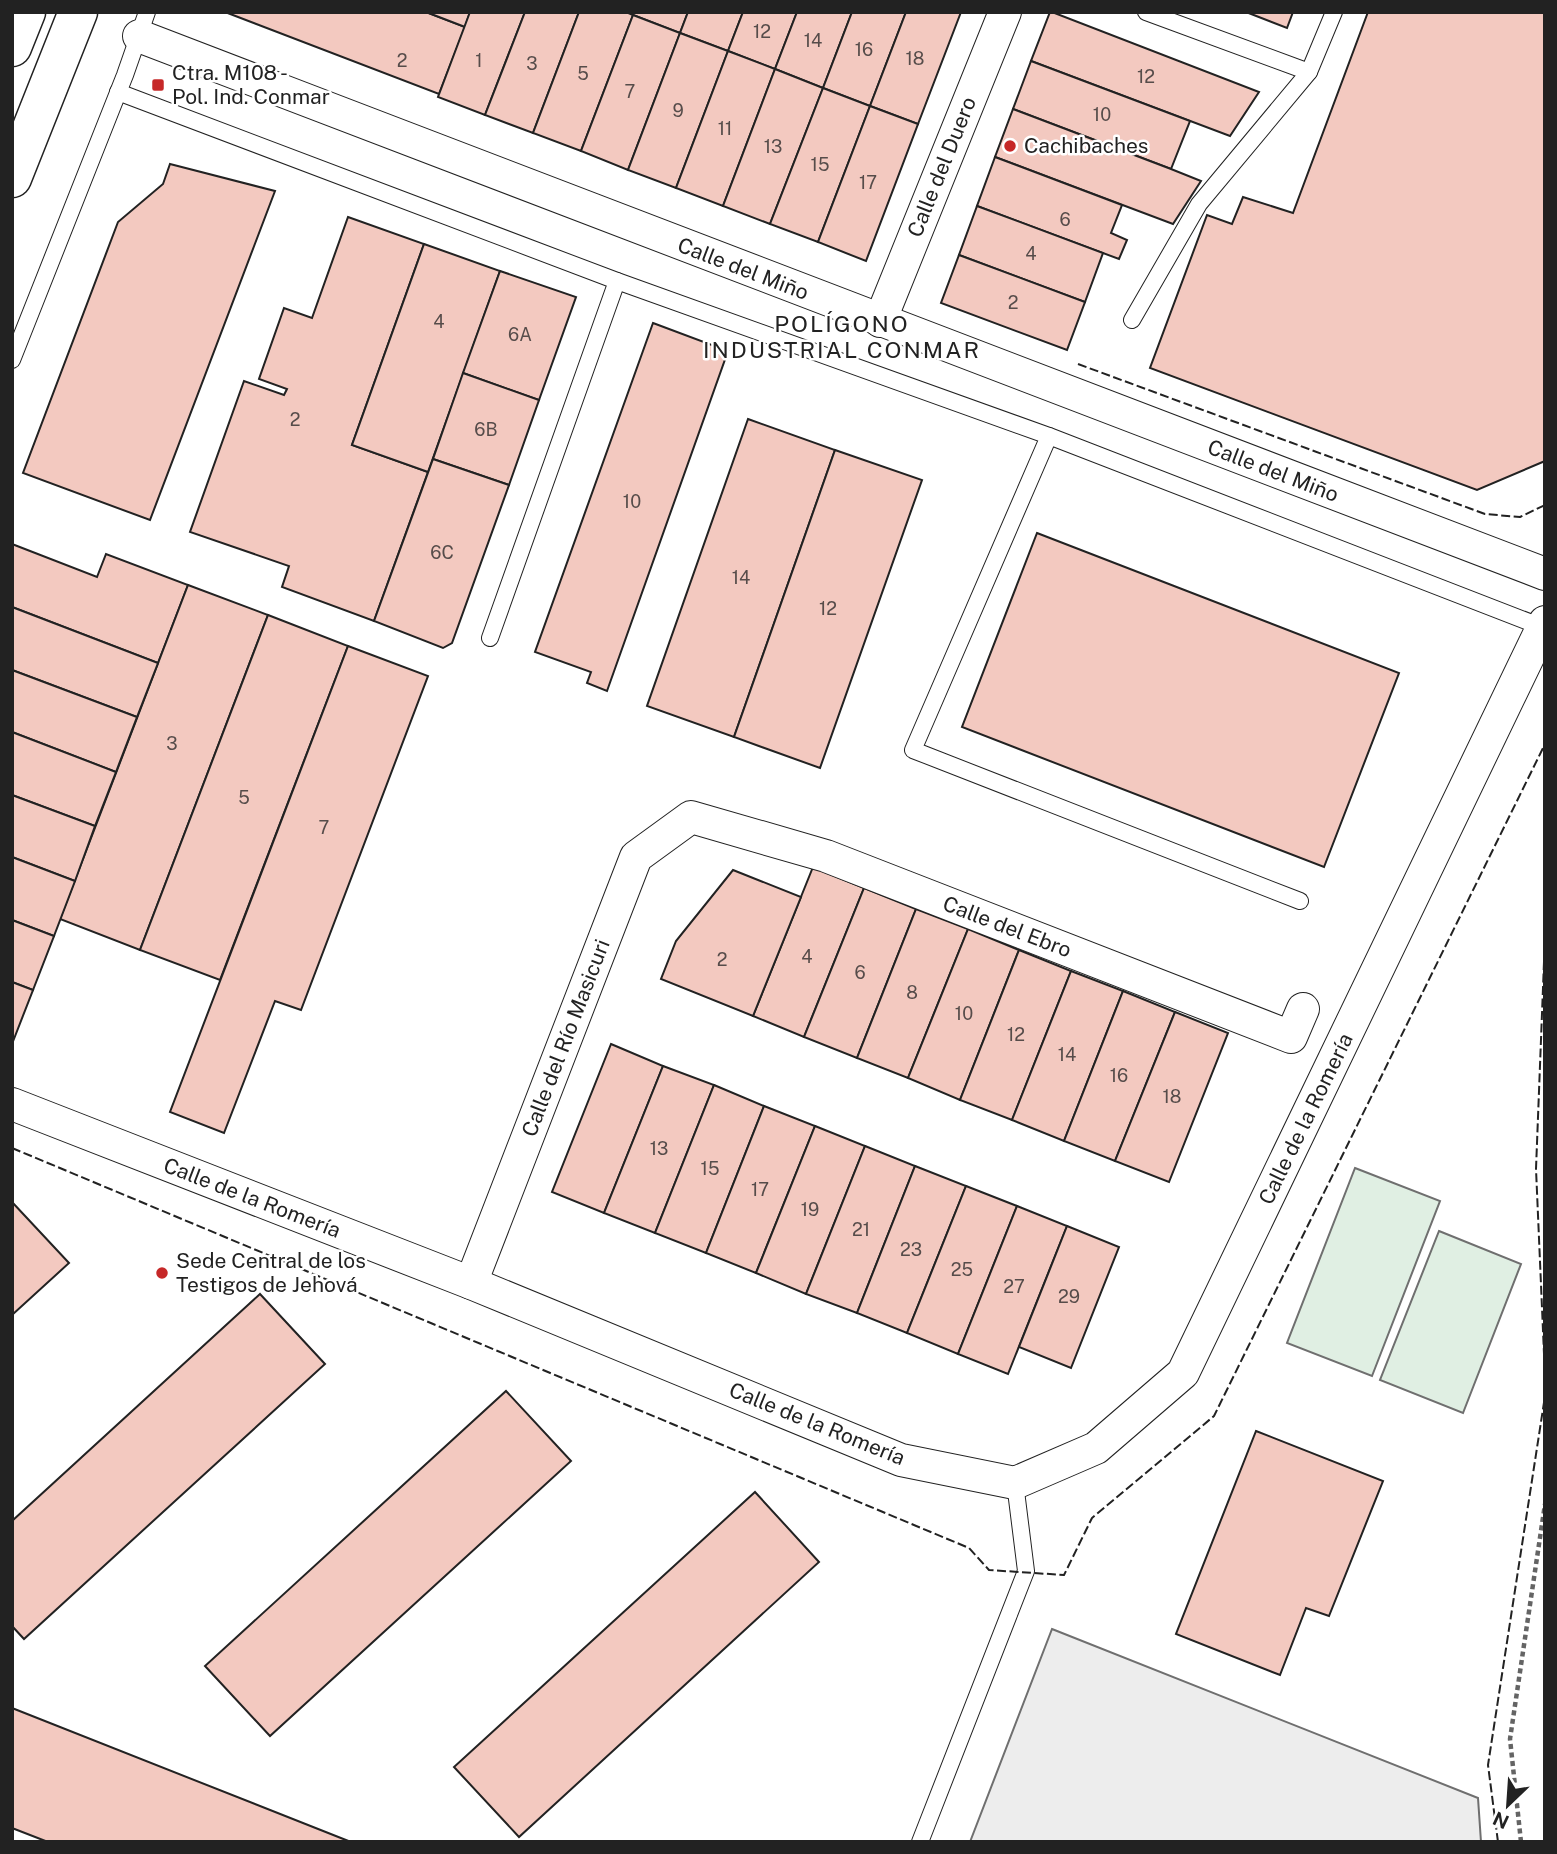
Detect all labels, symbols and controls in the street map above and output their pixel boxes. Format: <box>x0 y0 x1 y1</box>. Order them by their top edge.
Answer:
house number: 12 <box>753 21 771 42</box>
house number: 14 <box>804 30 822 51</box>
house number: 16 <box>855 39 873 60</box>
house number: 18 <box>906 48 924 69</box>
house number: 2 <box>397 50 407 71</box>
house number: 1 <box>475 50 483 71</box>
house number: 3 <box>526 53 538 74</box>
place label: Ctra. M108 - Pol. Ind. Conmar <box>172 60 330 109</box>
house number: 5 <box>577 63 589 84</box>
house number: 12 <box>1137 66 1155 87</box>
marker: Ctra. M108 - Pol. Ind. Conmar <box>150 77 166 93</box>
house number: 7 <box>625 81 635 102</box>
street label: Calle del Duero <box>902 93 981 241</box>
house number: 9 <box>672 100 684 121</box>
house number: 10 <box>1093 104 1111 125</box>
house number: 11 <box>718 118 732 139</box>
place label: Cachibaches <box>1024 133 1148 158</box>
house number: 13 <box>764 136 782 157</box>
marker: Cachibaches <box>1002 138 1018 154</box>
house number: 15 <box>811 154 829 175</box>
house number: 17 <box>859 172 877 193</box>
house number: 6 <box>1059 209 1071 230</box>
street label: Calle del Miño <box>674 232 812 305</box>
house number: 4 <box>1025 243 1037 264</box>
house number: 2 <box>1008 292 1018 313</box>
district label: POLÍGONO INDUSTRIAL CONMAR <box>703 310 981 363</box>
house number: 4 <box>433 311 445 332</box>
house number: 6A <box>508 324 532 345</box>
house number: 2 <box>290 409 300 430</box>
house number: 6B <box>474 419 498 440</box>
street label: Calle del Miño <box>1204 434 1342 507</box>
house number: 10 <box>623 491 641 512</box>
house number: 6C <box>430 542 454 563</box>
house number: 14 <box>732 567 750 588</box>
house number: 12 <box>819 598 837 619</box>
house number: 3 <box>166 733 178 754</box>
house number: 5 <box>238 787 250 808</box>
house number: 7 <box>319 817 329 838</box>
street label: Calle del Ebro <box>939 891 1075 962</box>
street label: Calle del Río Masicuri <box>516 936 615 1140</box>
house number: 4 <box>801 946 813 967</box>
house number: 2 <box>717 949 727 970</box>
house number: 6 <box>854 962 866 983</box>
house number: 8 <box>906 982 918 1003</box>
house number: 10 <box>955 1003 973 1024</box>
house number: 12 <box>1007 1024 1025 1045</box>
street label: Calle de la Romería <box>1253 1029 1358 1209</box>
house number: 14 <box>1058 1044 1076 1065</box>
house number: 16 <box>1110 1065 1128 1086</box>
house number: 18 <box>1163 1086 1181 1107</box>
house number: 13 <box>650 1138 668 1159</box>
street label: Calle de la Romería <box>160 1152 344 1243</box>
house number: 15 <box>701 1158 719 1179</box>
house number: 17 <box>751 1179 769 1200</box>
house number: 19 <box>801 1199 819 1220</box>
house number: 21 <box>852 1219 870 1240</box>
house number: 23 <box>900 1239 922 1260</box>
place label: Sede Central de los Testigos de Jehová <box>176 1248 366 1297</box>
house number: 25 <box>951 1259 973 1280</box>
marker: Sede Central de los Testigos de Jehová <box>154 1265 170 1281</box>
house number: 27 <box>1003 1276 1025 1297</box>
house number: 29 <box>1058 1286 1080 1307</box>
street label: Calle de la Romería <box>726 1377 909 1470</box>
north arrow <box>1473 1770 1543 1840</box>
text: N <box>1489 1807 1512 1834</box>

